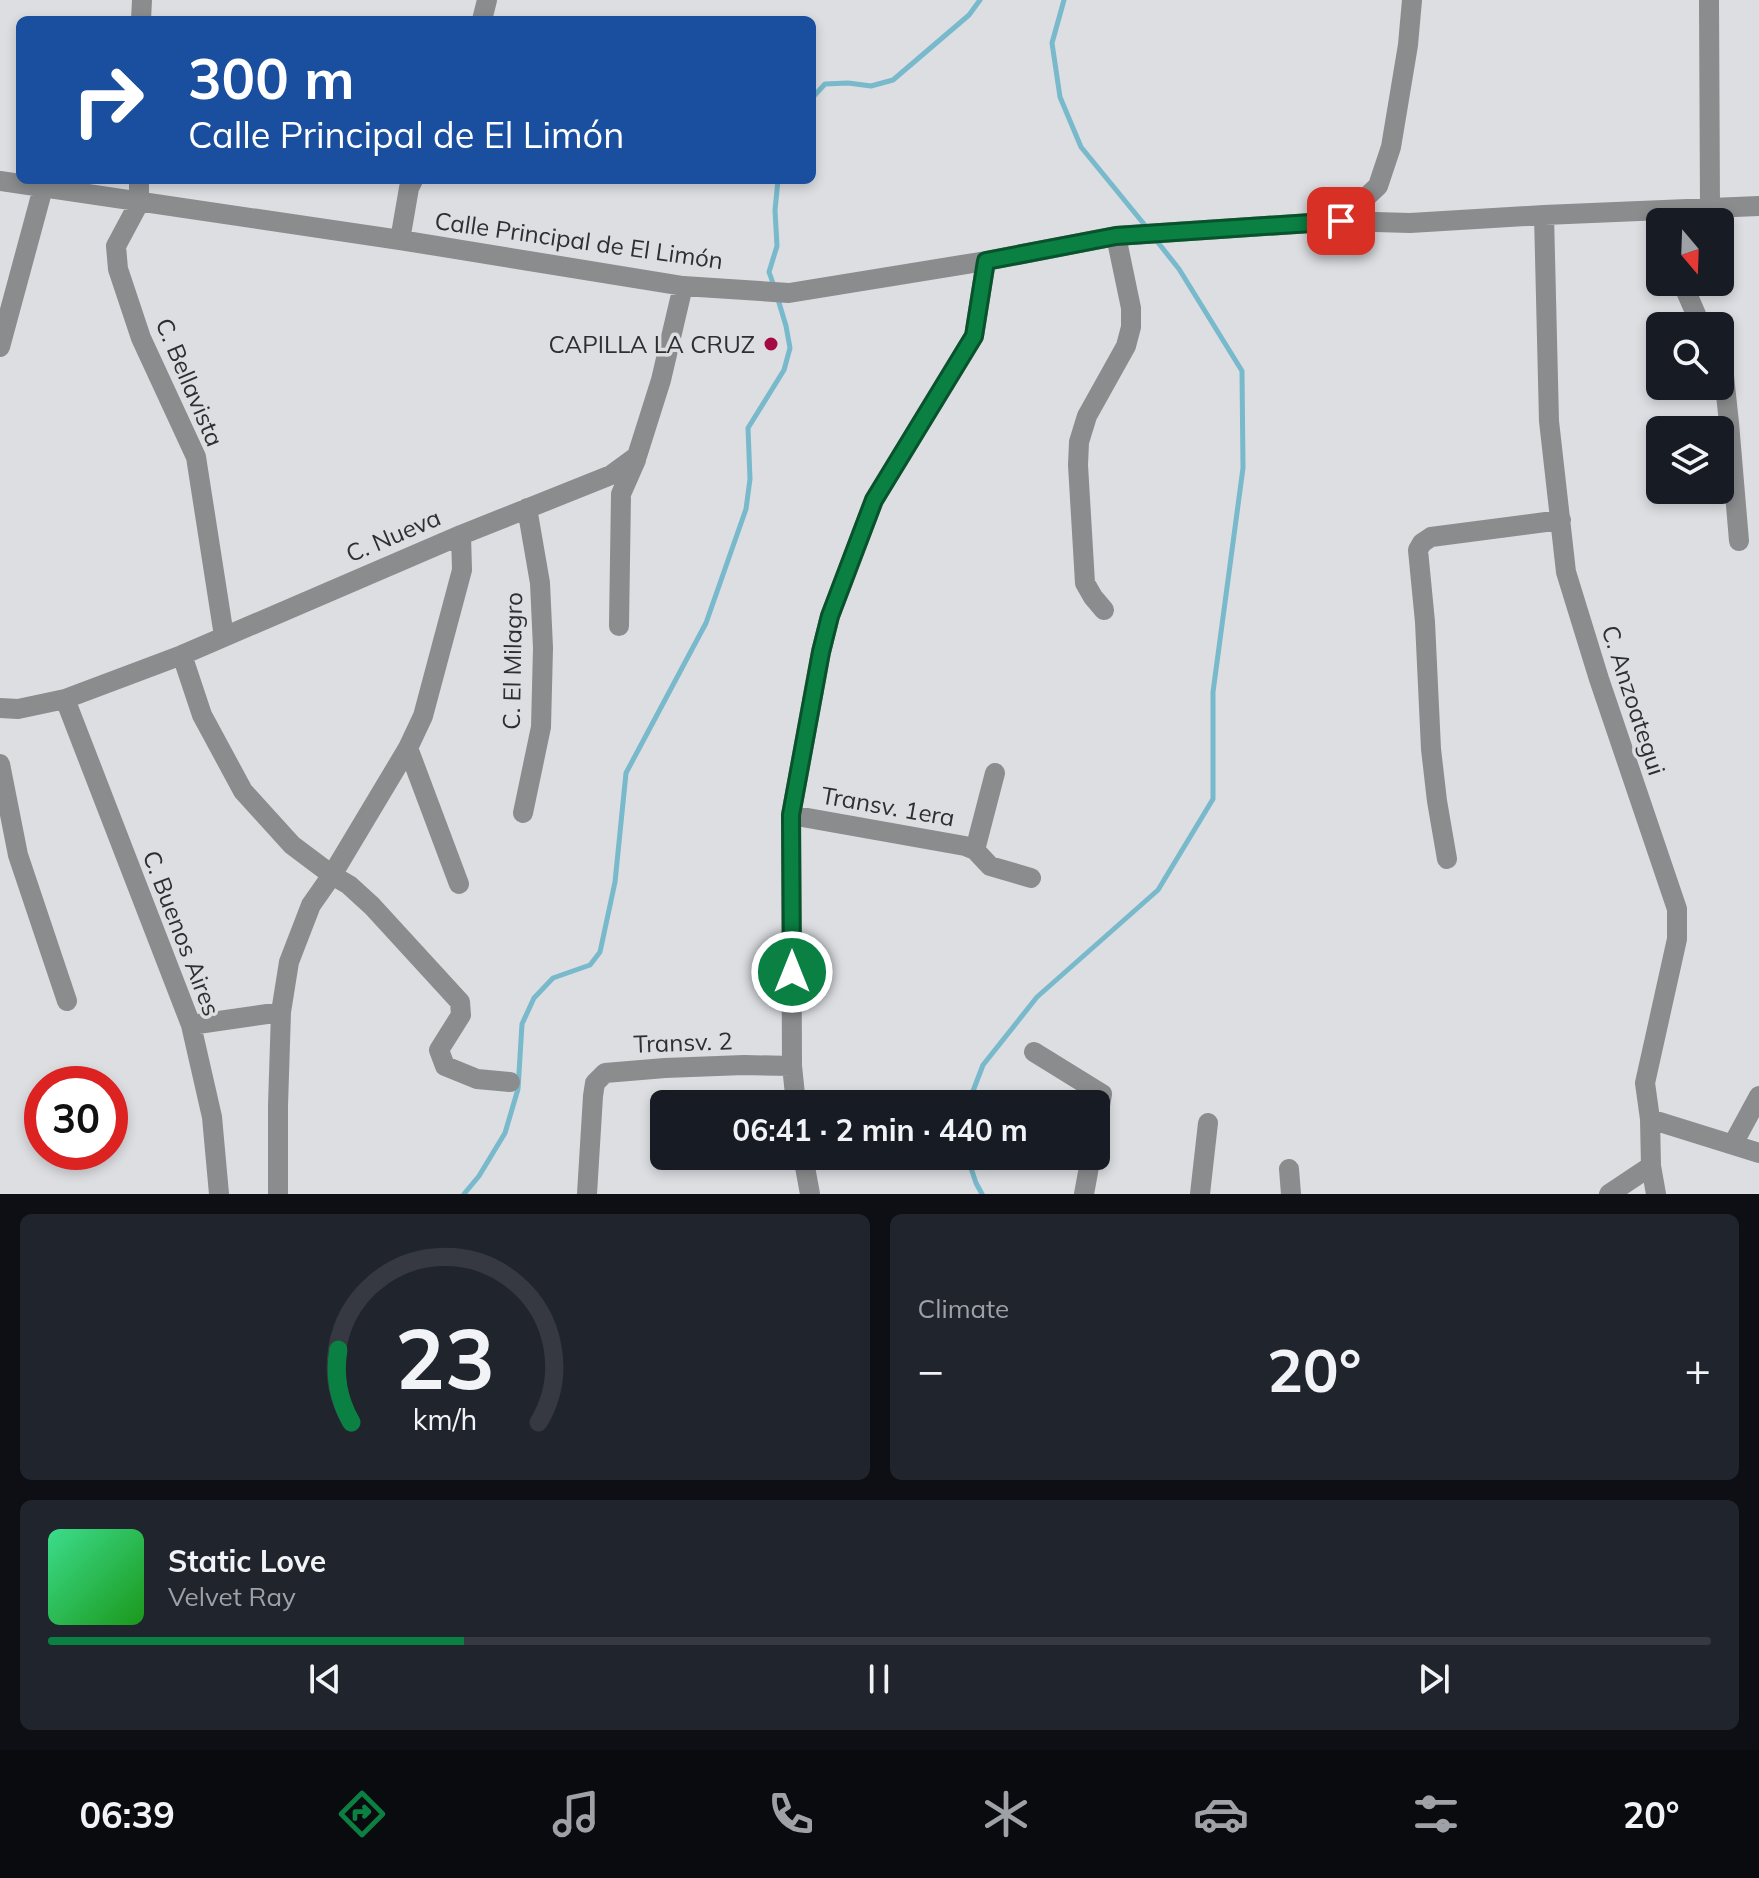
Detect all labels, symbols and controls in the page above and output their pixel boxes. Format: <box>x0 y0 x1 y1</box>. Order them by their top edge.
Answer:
text: 300 m <box>188 43 355 113</box>
icon: right <box>56 48 160 152</box>
text: Calle Principal de El Limón <box>188 112 624 157</box>
pin <box>1307 187 1375 255</box>
icon: arrive <box>1319 199 1363 243</box>
street label: Calle Principal de El Limón <box>433 205 725 275</box>
north arrow <box>1646 208 1734 296</box>
map controls <box>1646 208 1734 504</box>
button: search <box>1646 312 1734 400</box>
street label: C. Bellavista <box>150 313 230 451</box>
place label: CAPILLA LA CRUZ <box>549 329 755 359</box>
marker: CAPILLA LA CRUZ <box>762 335 780 353</box>
button: layers <box>1646 416 1734 504</box>
street label: C. Nueva <box>341 502 445 568</box>
street label: C. El Milagro <box>496 592 528 730</box>
street label: C. Anzoategui <box>1596 621 1672 779</box>
street label: Transv. 1era <box>819 779 957 833</box>
street label: C. Buenos Aires <box>137 846 227 1020</box>
position arrow <box>750 930 834 1014</box>
street label: Transv. 2 <box>633 1025 733 1059</box>
speed limit sign: 30 <box>24 1066 128 1170</box>
text: 06:41 · 2 min · 440 m <box>732 1111 1028 1149</box>
text: Climate <box>918 1292 1009 1325</box>
text: 23 <box>395 1305 495 1410</box>
text: 20° <box>1267 1332 1362 1407</box>
text: − <box>918 1342 944 1397</box>
text: + <box>1685 1342 1711 1397</box>
text: km/h <box>412 1401 477 1437</box>
text: Static Love <box>168 1542 326 1580</box>
text: Velvet Ray <box>168 1580 296 1613</box>
icon: previous <box>303 1657 347 1701</box>
icon: pause <box>857 1657 901 1701</box>
icon: next <box>1412 1657 1456 1701</box>
icon: directions <box>334 1786 390 1842</box>
icon: music <box>548 1786 604 1842</box>
icon: phone <box>763 1786 819 1842</box>
icon: climate <box>978 1786 1034 1842</box>
icon: car <box>1193 1786 1249 1842</box>
icon: filters <box>1408 1786 1464 1842</box>
text: 06:39 <box>79 1792 175 1837</box>
text: 20° <box>1623 1792 1680 1837</box>

